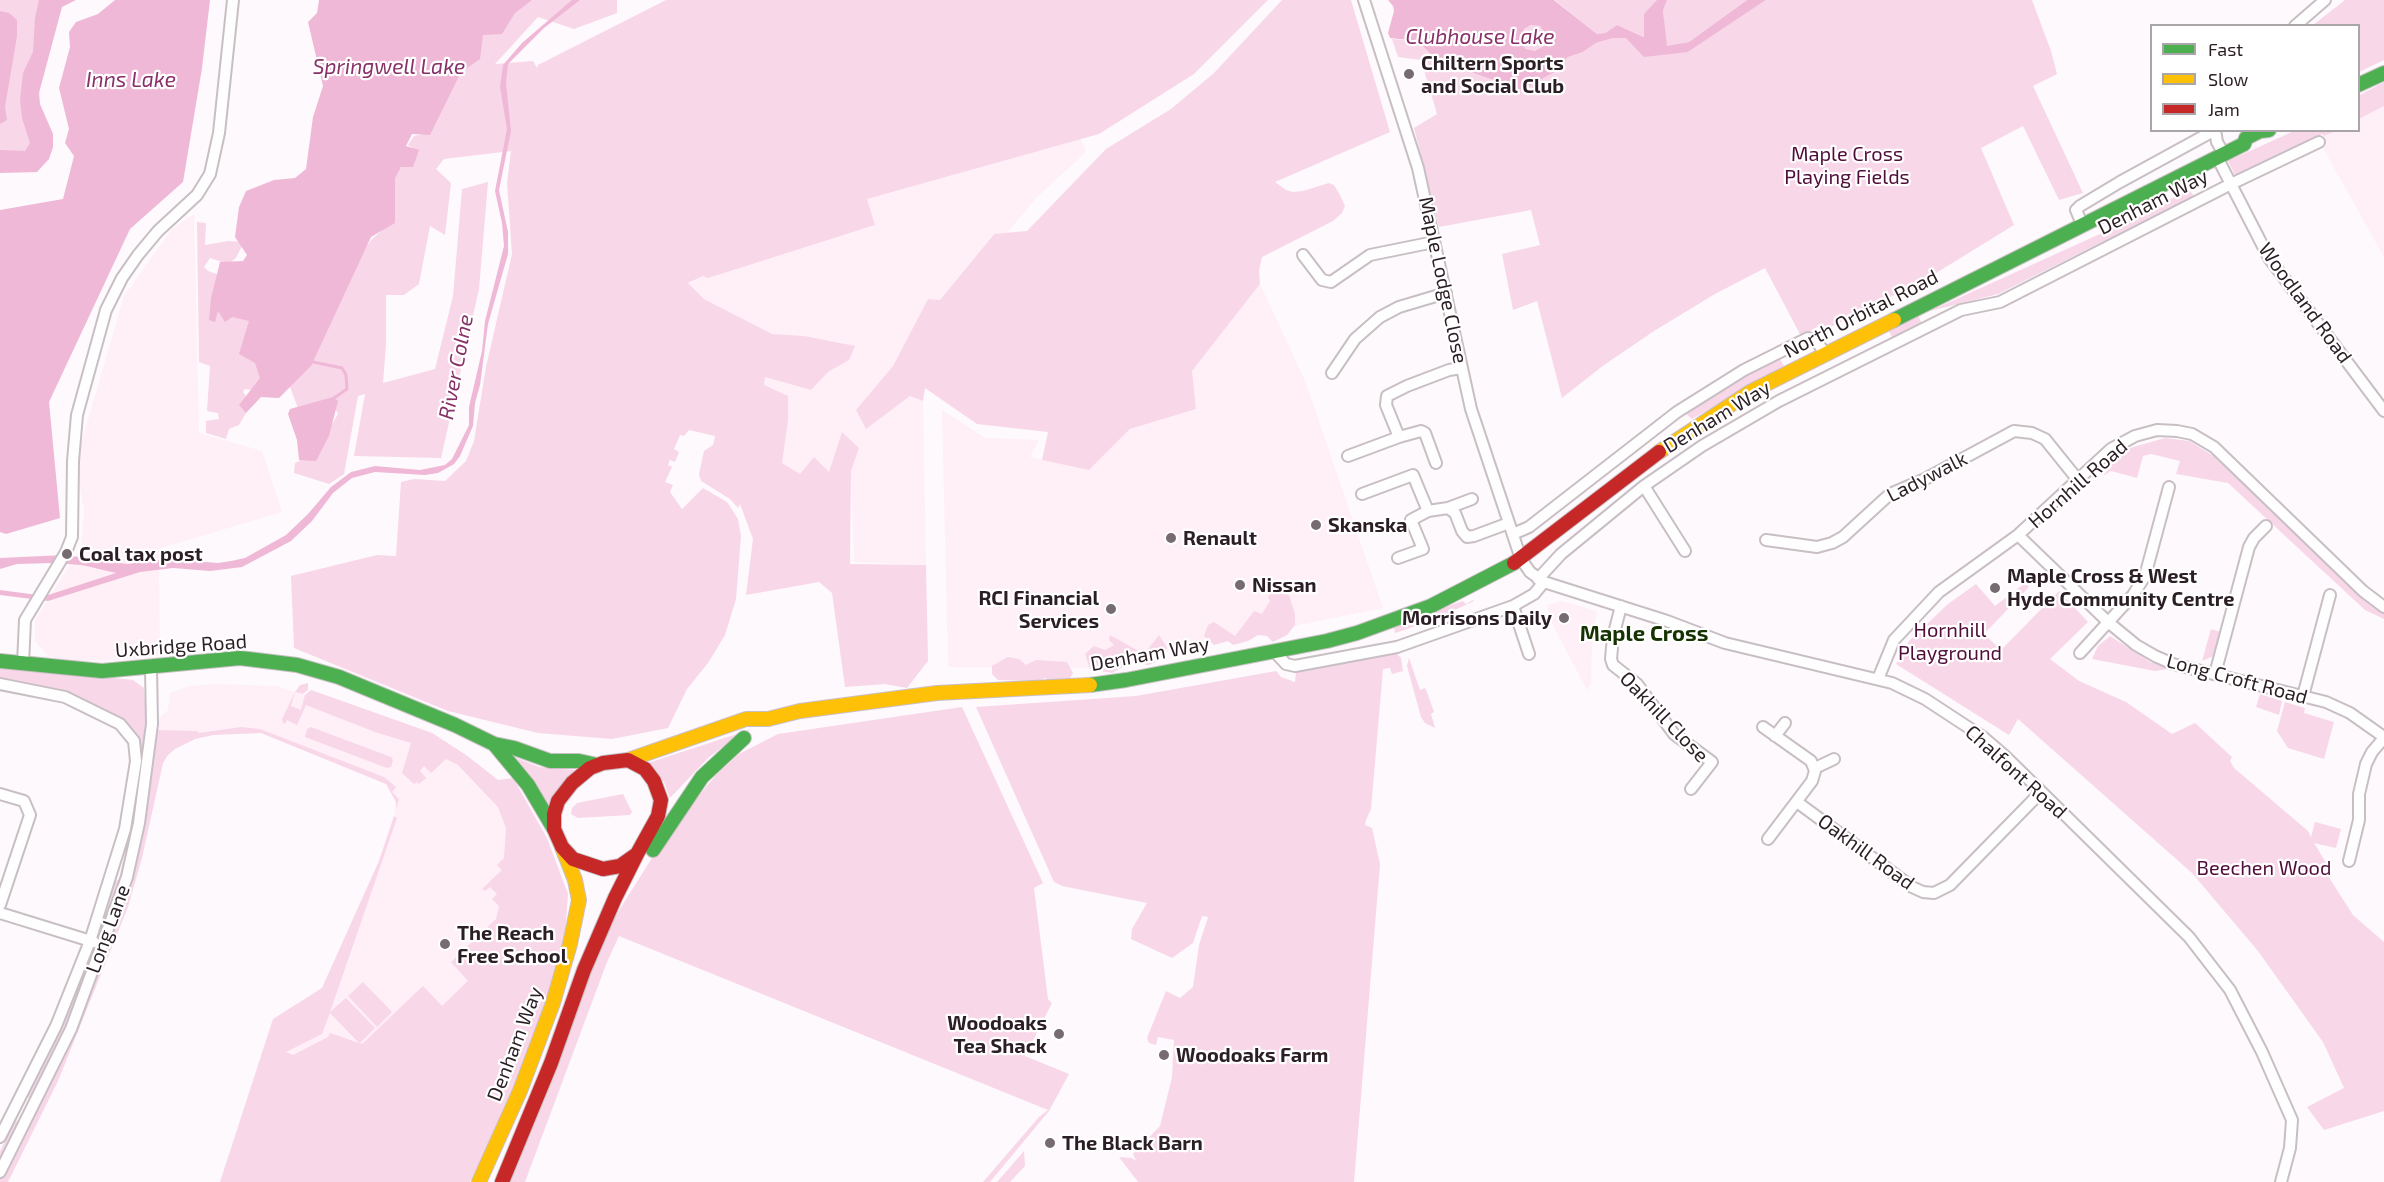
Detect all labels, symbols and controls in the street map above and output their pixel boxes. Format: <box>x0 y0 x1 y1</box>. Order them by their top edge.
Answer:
water label: Clubhouse Lake <box>1405 24 1555 50</box>
legend <box>2150 24 2360 132</box>
text: Fast <box>2208 38 2243 60</box>
place label: Chiltern Sports and Social Club <box>1421 51 1564 98</box>
water label: Springwell Lake <box>313 54 465 80</box>
water label: Inns Lake <box>86 67 176 93</box>
marker: Chiltern Sports and Social Club <box>1402 67 1416 81</box>
text: Slow <box>2208 68 2248 90</box>
text: Jam <box>2208 98 2240 120</box>
park label: Maple Cross Playing Fields <box>1784 142 1910 189</box>
street label: Denham Way <box>2094 164 2212 240</box>
street label: Maple Lodge Close <box>1414 194 1472 366</box>
street label: Woodland Road <box>2253 238 2357 368</box>
street label: North Orbital Road <box>1780 265 1942 363</box>
water label: River Colne <box>433 312 479 422</box>
street label: Denham Way <box>1659 376 1775 458</box>
street label: Hornhill Road <box>2024 434 2132 534</box>
street label: Ladywalk <box>1883 447 1971 507</box>
place label: Skanska <box>1328 513 1408 537</box>
marker: Skanska <box>1309 518 1323 532</box>
place label: Renault <box>1183 526 1257 550</box>
marker: Renault <box>1164 531 1178 545</box>
place label: Coal tax post <box>79 542 203 566</box>
marker: Coal tax post <box>60 547 74 561</box>
place label: Maple Cross & West Hyde Community Centre <box>2007 564 2234 611</box>
place label: Nissan <box>1252 573 1317 597</box>
marker: Nissan <box>1233 578 1247 592</box>
marker: Maple Cross & West Hyde Community Centre <box>1988 581 2002 595</box>
place label: RCI Financial Services <box>978 586 1099 633</box>
marker: RCI Financial Services <box>1104 602 1118 616</box>
place label: Morrisons Daily <box>1402 606 1552 630</box>
marker: Morrisons Daily <box>1557 611 1571 625</box>
park label: Hornhill Playground <box>1898 618 2002 665</box>
district label: Maple Cross <box>1580 621 1708 647</box>
street label: Uxbridge Road <box>114 629 248 663</box>
street label: Denham Way <box>1089 632 1211 676</box>
street label: Long Croft Road <box>2164 649 2310 709</box>
street label: Oakhill Close <box>1615 667 1713 767</box>
street label: Chalfont Road <box>1960 720 2072 824</box>
street label: Oakhill Road <box>1813 809 1919 895</box>
park label: Beechen Wood <box>2197 856 2331 880</box>
street label: Long Lane <box>81 881 135 977</box>
place label: The Reach Free School <box>457 921 567 968</box>
marker: The Reach Free School <box>438 937 452 951</box>
street label: Denham Way <box>482 983 548 1105</box>
place label: Woodoaks Tea Shack <box>947 1011 1047 1058</box>
marker: Woodoaks Tea Shack <box>1052 1027 1066 1041</box>
place label: Woodoaks Farm <box>1176 1043 1328 1067</box>
marker: Woodoaks Farm <box>1157 1048 1171 1062</box>
place label: The Black Barn <box>1062 1131 1203 1155</box>
marker: The Black Barn <box>1043 1136 1057 1150</box>

